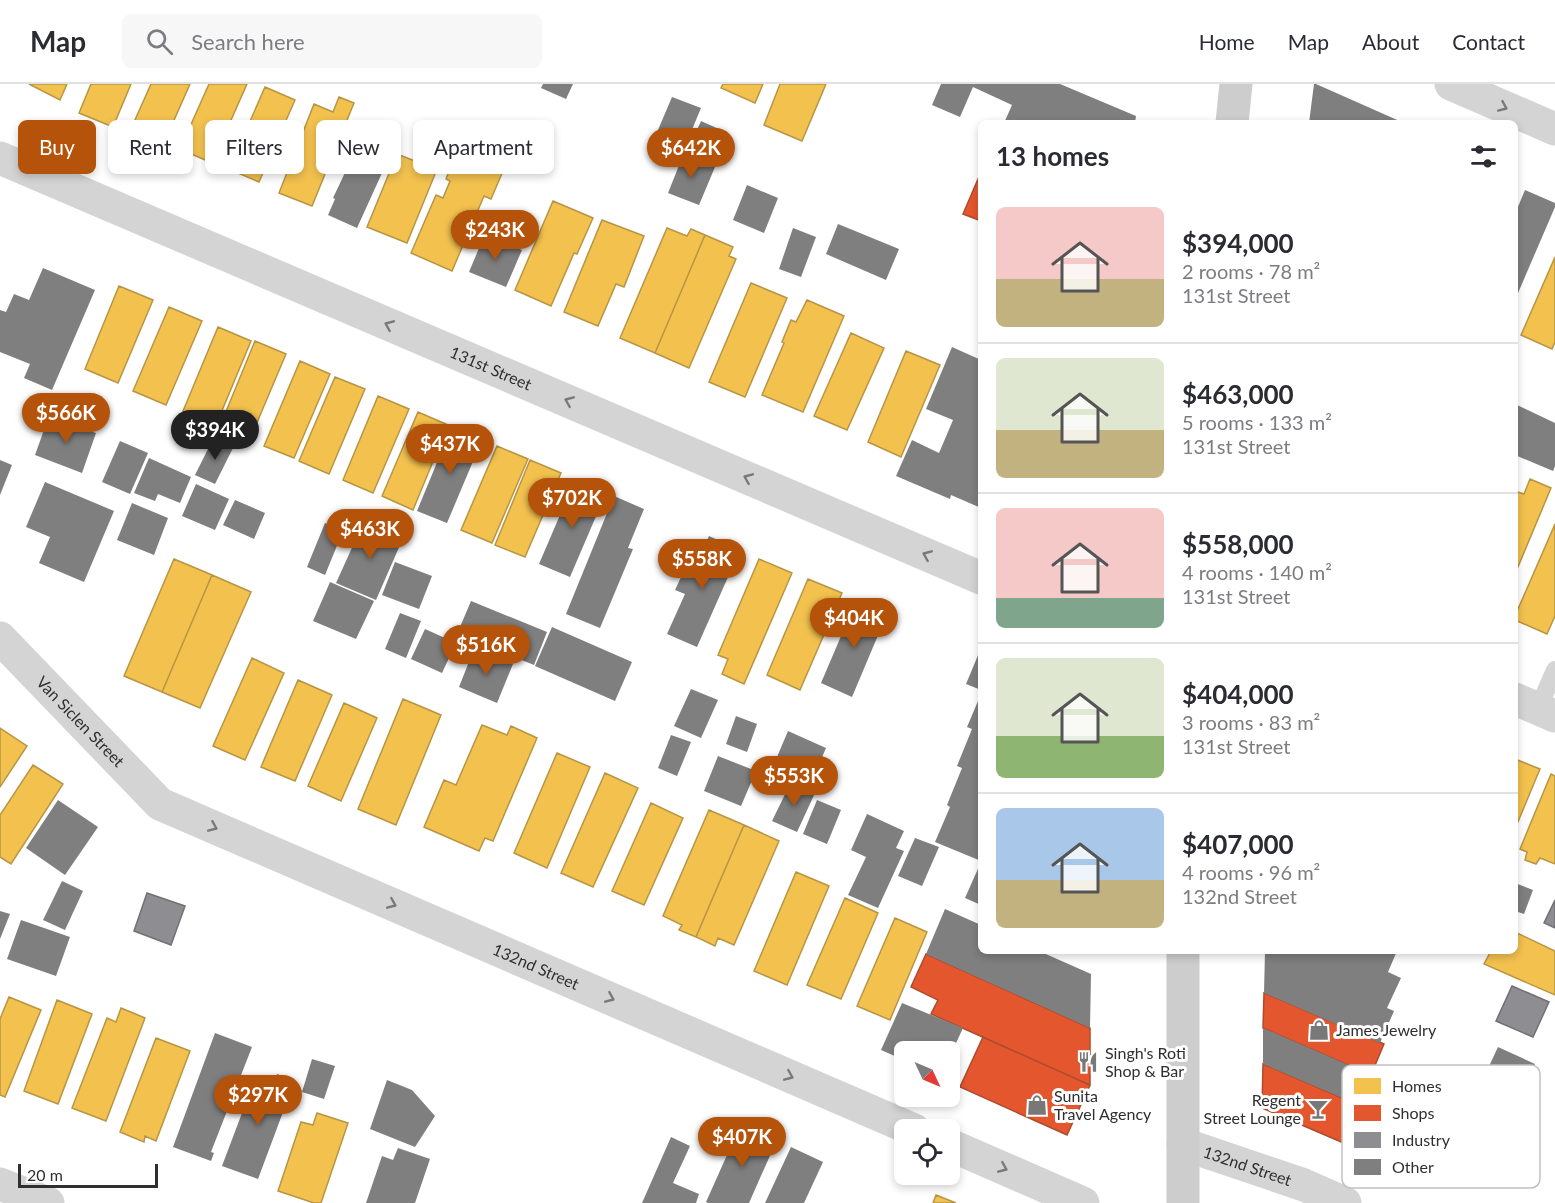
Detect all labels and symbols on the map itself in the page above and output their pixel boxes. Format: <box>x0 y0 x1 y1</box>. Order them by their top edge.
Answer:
one-way arrow <box>1497 99 1508 111</box>
pin: $642K <box>649 128 733 179</box>
pin: $243K <box>453 210 537 261</box>
one-way arrow <box>385 320 396 332</box>
street label: 131st Street <box>447 342 535 394</box>
pin: $566K <box>24 393 108 444</box>
one-way arrow <box>564 396 575 408</box>
pin: $394K <box>173 410 257 461</box>
pin: $437K <box>408 424 492 475</box>
one-way arrow <box>743 473 754 485</box>
pin: $702K <box>530 478 614 529</box>
pin: $463K <box>328 509 412 560</box>
pin: $558K <box>660 539 744 590</box>
one-way arrow <box>923 550 934 562</box>
pin: $404K <box>812 598 896 649</box>
pin: $516K <box>444 625 528 676</box>
street label: Van Siclen Street <box>33 672 129 771</box>
pin: $553K <box>752 756 836 807</box>
one-way arrow <box>207 820 218 832</box>
one-way arrow <box>386 897 397 909</box>
street label: 132nd Street <box>490 939 582 993</box>
one-way arrow <box>604 991 615 1003</box>
shop icon: James Jewelry <box>1307 1018 1331 1042</box>
place label: James Jewelry <box>1336 1020 1437 1039</box>
north arrow <box>894 1041 960 1107</box>
place label: Singh's Roti Shop & Bar <box>1105 1043 1186 1080</box>
restaurant icon: Singh's Roti Shop & Bar <box>1076 1050 1100 1074</box>
legend <box>1342 1065 1540 1188</box>
one-way arrow <box>783 1068 794 1080</box>
pin: $297K <box>216 1075 300 1126</box>
text: Homes <box>1392 1076 1442 1095</box>
place label: Sunita Travel Agency <box>1054 1086 1152 1123</box>
place label: Regent Street Lounge <box>1204 1090 1301 1127</box>
shop icon: Sunita Travel Agency <box>1025 1093 1049 1117</box>
bar icon: Regent Street Lounge <box>1306 1097 1330 1121</box>
text: Shops <box>1392 1103 1435 1122</box>
pin: $407K <box>700 1117 784 1168</box>
text: Industry <box>1392 1130 1451 1149</box>
street label: 132nd Street <box>1201 1142 1294 1189</box>
text: Other <box>1392 1157 1434 1176</box>
scale bar <box>18 1161 158 1188</box>
one-way arrow <box>997 1161 1008 1173</box>

